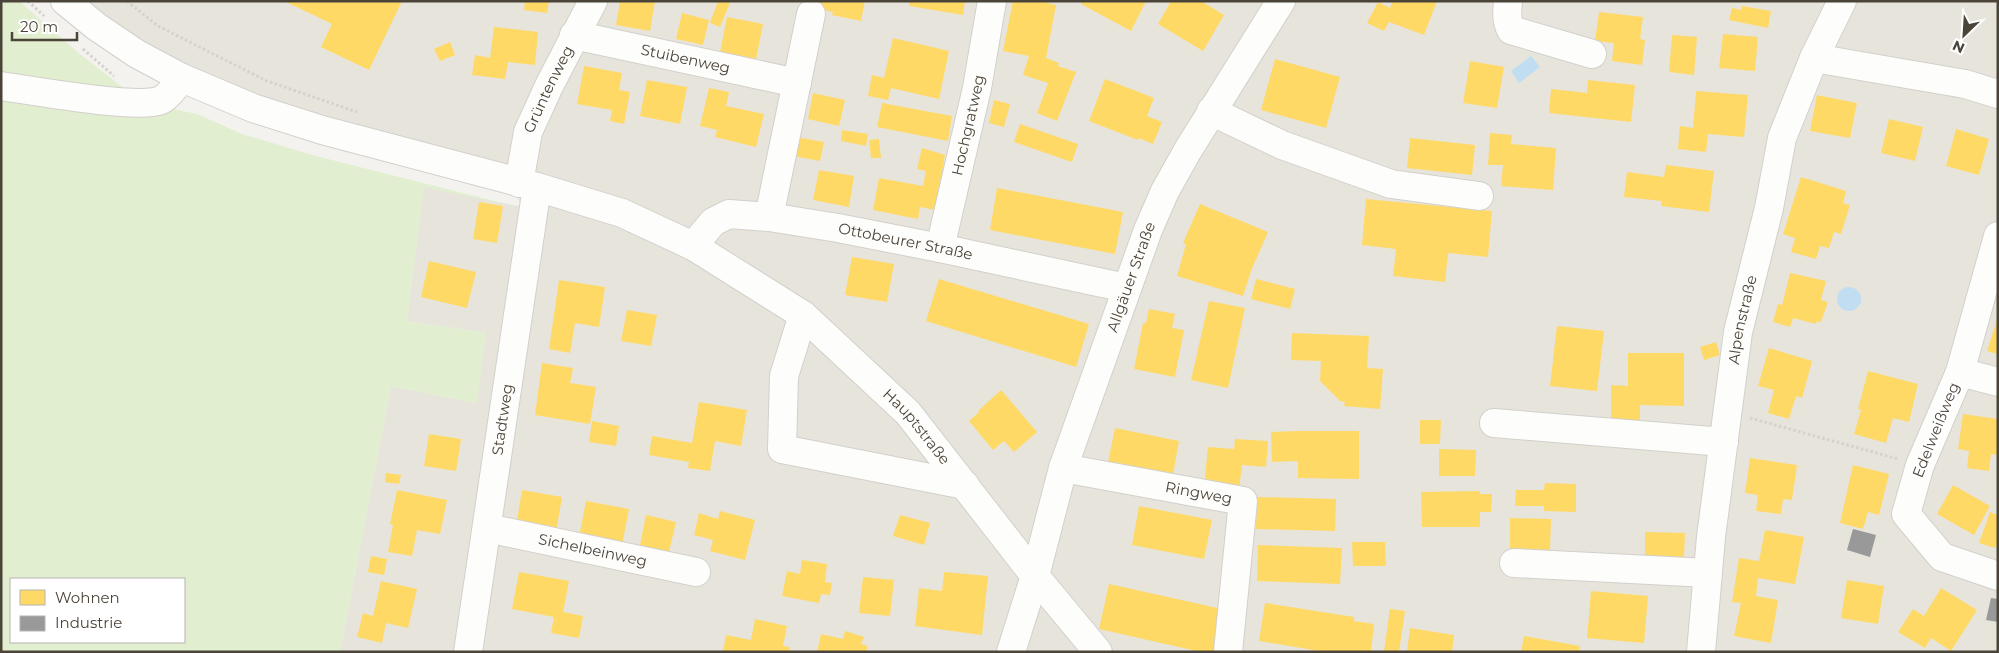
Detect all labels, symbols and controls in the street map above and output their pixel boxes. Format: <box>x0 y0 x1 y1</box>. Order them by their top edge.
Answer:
scale bar <box>12 10 78 42</box>
north arrow <box>1939 10 1989 60</box>
text: 20 m <box>20 17 58 36</box>
text: N <box>1950 36 1967 57</box>
street label: Stuibenweg <box>639 40 732 77</box>
street label: Grüntenweg <box>519 42 577 136</box>
street label: Hochgratweg <box>947 73 988 177</box>
street label: Ottobeurer Straße <box>837 218 975 264</box>
street label: Allgäuer Straße <box>1102 219 1159 335</box>
street label: Alpenstraße <box>1724 273 1761 366</box>
street label: Edelweißweg <box>1908 379 1963 480</box>
street label: Stadtweg <box>487 382 517 457</box>
street label: Hauptstraße <box>879 384 955 468</box>
street label: Ringweg <box>1164 477 1234 508</box>
street label: Sichelbeinweg <box>537 529 649 570</box>
legend <box>10 578 185 643</box>
text: Wohnen <box>55 588 120 607</box>
text: Industrie <box>55 613 122 632</box>

